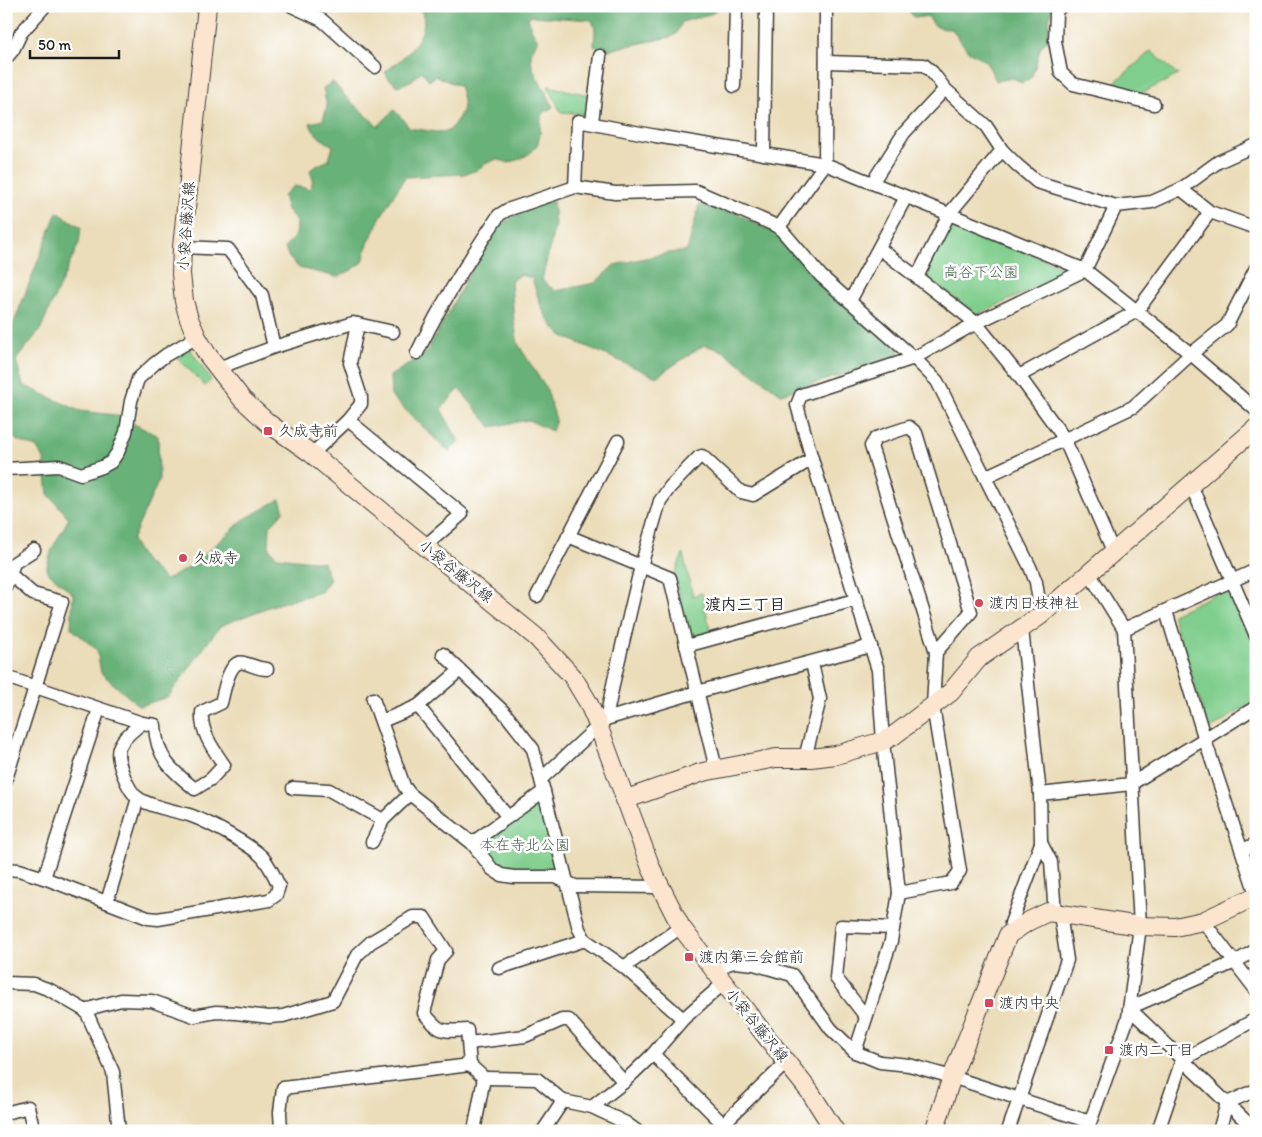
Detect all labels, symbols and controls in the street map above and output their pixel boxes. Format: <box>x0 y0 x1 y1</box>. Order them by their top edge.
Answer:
scale bar <box>30 28 119 60</box>
text: 50 m <box>38 36 71 54</box>
street label: 小袋谷藤沢線 <box>174 180 198 272</box>
park label: 高谷下公園 <box>943 263 1019 281</box>
place label: 久成寺前 <box>278 422 338 440</box>
marker: 久成寺前 <box>262 425 274 437</box>
street label: 小袋谷藤沢線 <box>415 536 497 606</box>
place label: 久成寺 <box>193 549 238 567</box>
marker: 久成寺 <box>177 552 189 564</box>
place label: 渡内日枝神社 <box>989 594 1079 612</box>
district label: 渡内三丁目 <box>705 595 785 614</box>
marker: 渡内日枝神社 <box>973 597 985 609</box>
park label: 本在寺北公園 <box>480 836 570 854</box>
place label: 渡内第三会館前 <box>699 948 804 966</box>
marker: 渡内第三会館前 <box>683 951 695 963</box>
street label: 小袋谷藤沢線 <box>722 984 792 1066</box>
place label: 渡内中央 <box>999 994 1059 1012</box>
marker: 渡内中央 <box>983 997 995 1009</box>
place label: 渡内二丁目 <box>1119 1041 1194 1059</box>
marker: 渡内二丁目 <box>1103 1044 1115 1056</box>

